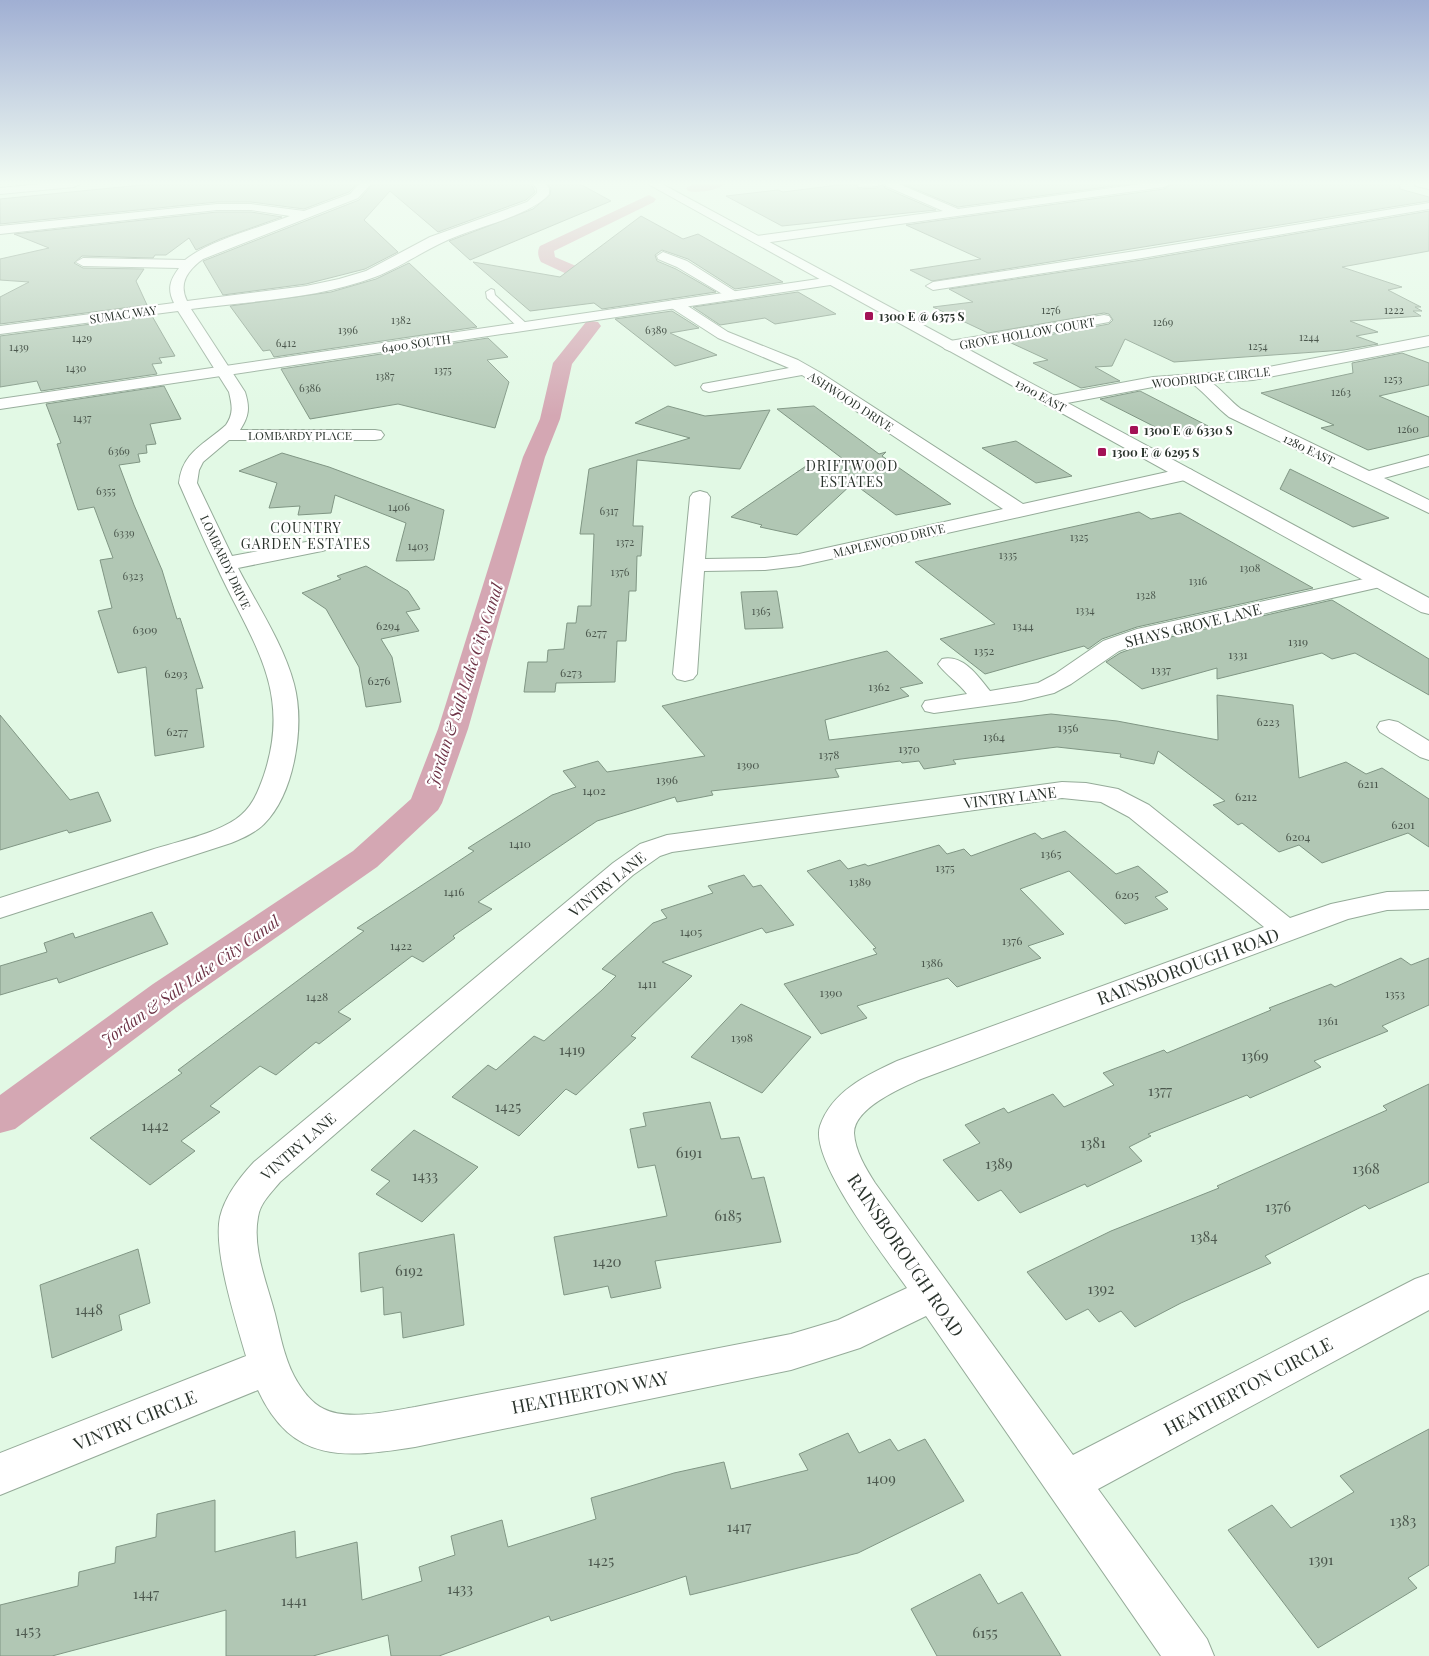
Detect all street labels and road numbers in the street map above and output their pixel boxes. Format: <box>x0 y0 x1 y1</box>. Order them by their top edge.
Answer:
street label: SUMAC WAY <box>88 301 158 327</box>
street label: GROVE HOLLOW COURT <box>958 313 1097 353</box>
street label: 6400 SOUTH <box>380 330 452 356</box>
street label: WOODRIDGE CIRCLE <box>1150 363 1271 391</box>
street label: ASHWOOD DRIVE <box>805 367 897 435</box>
street label: 1300 EAST <box>1013 374 1070 416</box>
street label: LOMBARDY PLACE <box>248 427 352 443</box>
street label: 1280 EAST <box>1281 430 1338 469</box>
street label: LOMBARDY DRIVE <box>197 512 255 612</box>
street label: MAPLEWOOD DRIVE <box>831 519 947 561</box>
street label: SHAYS GROVE LANE <box>1123 598 1263 652</box>
street label: VINTRY LANE <box>961 781 1058 813</box>
street label: VINTRY LANE <box>564 847 650 922</box>
street label: RAINSBOROUGH ROAD <box>1094 922 1282 1010</box>
street label: VINTRY LANE <box>255 1108 340 1185</box>
street label: RAINSBOROUGH ROAD <box>842 1169 970 1341</box>
street label: HEATHERTON CIRCLE <box>1159 1331 1337 1441</box>
street label: HEATHERTON WAY <box>509 1365 671 1419</box>
street label: VINTRY CIRCLE <box>69 1384 200 1456</box>

